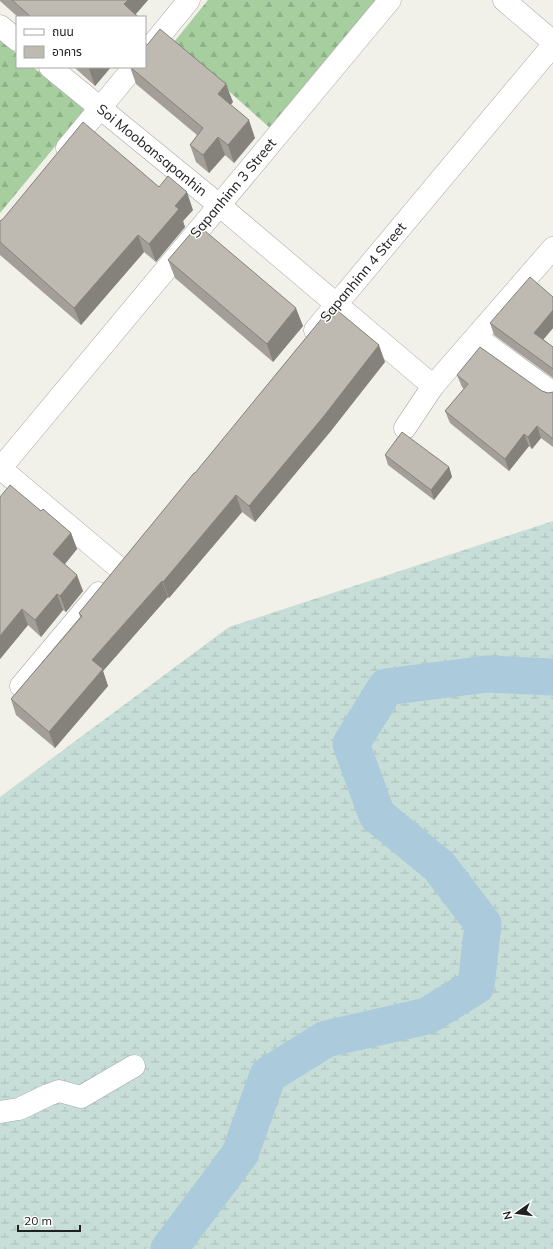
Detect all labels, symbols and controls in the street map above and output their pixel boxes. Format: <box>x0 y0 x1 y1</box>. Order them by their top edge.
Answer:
legend <box>16 16 146 68</box>
text: ถนน <box>52 24 74 39</box>
text: อาคาร <box>52 44 82 59</box>
street label: Soi Moobansapanhin <box>93 100 211 200</box>
street label: Sapanhinn 3 Street <box>186 134 280 241</box>
street label: Sapanhinn 4 Street <box>316 218 410 325</box>
north arrow <box>497 1193 537 1233</box>
scale bar <box>18 1207 80 1233</box>
text: N <box>499 1210 515 1221</box>
text: 20 m <box>24 1213 52 1228</box>

